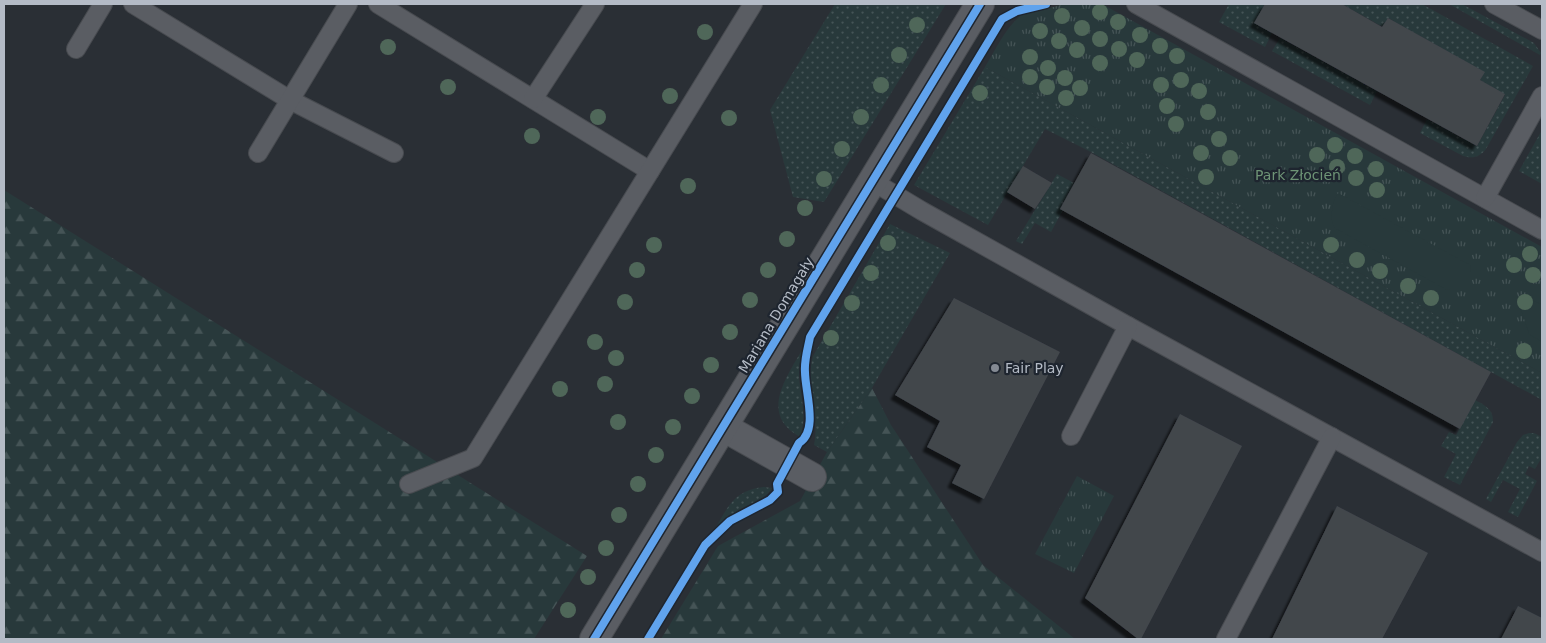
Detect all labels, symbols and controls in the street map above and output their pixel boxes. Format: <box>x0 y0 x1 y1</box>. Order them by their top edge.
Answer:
park label: Park Złocień <box>1255 167 1341 183</box>
street label: Mariana Domagały <box>735 254 817 376</box>
place label: Fair Play <box>1005 360 1064 376</box>
marker: Fair Play <box>989 362 1001 374</box>

